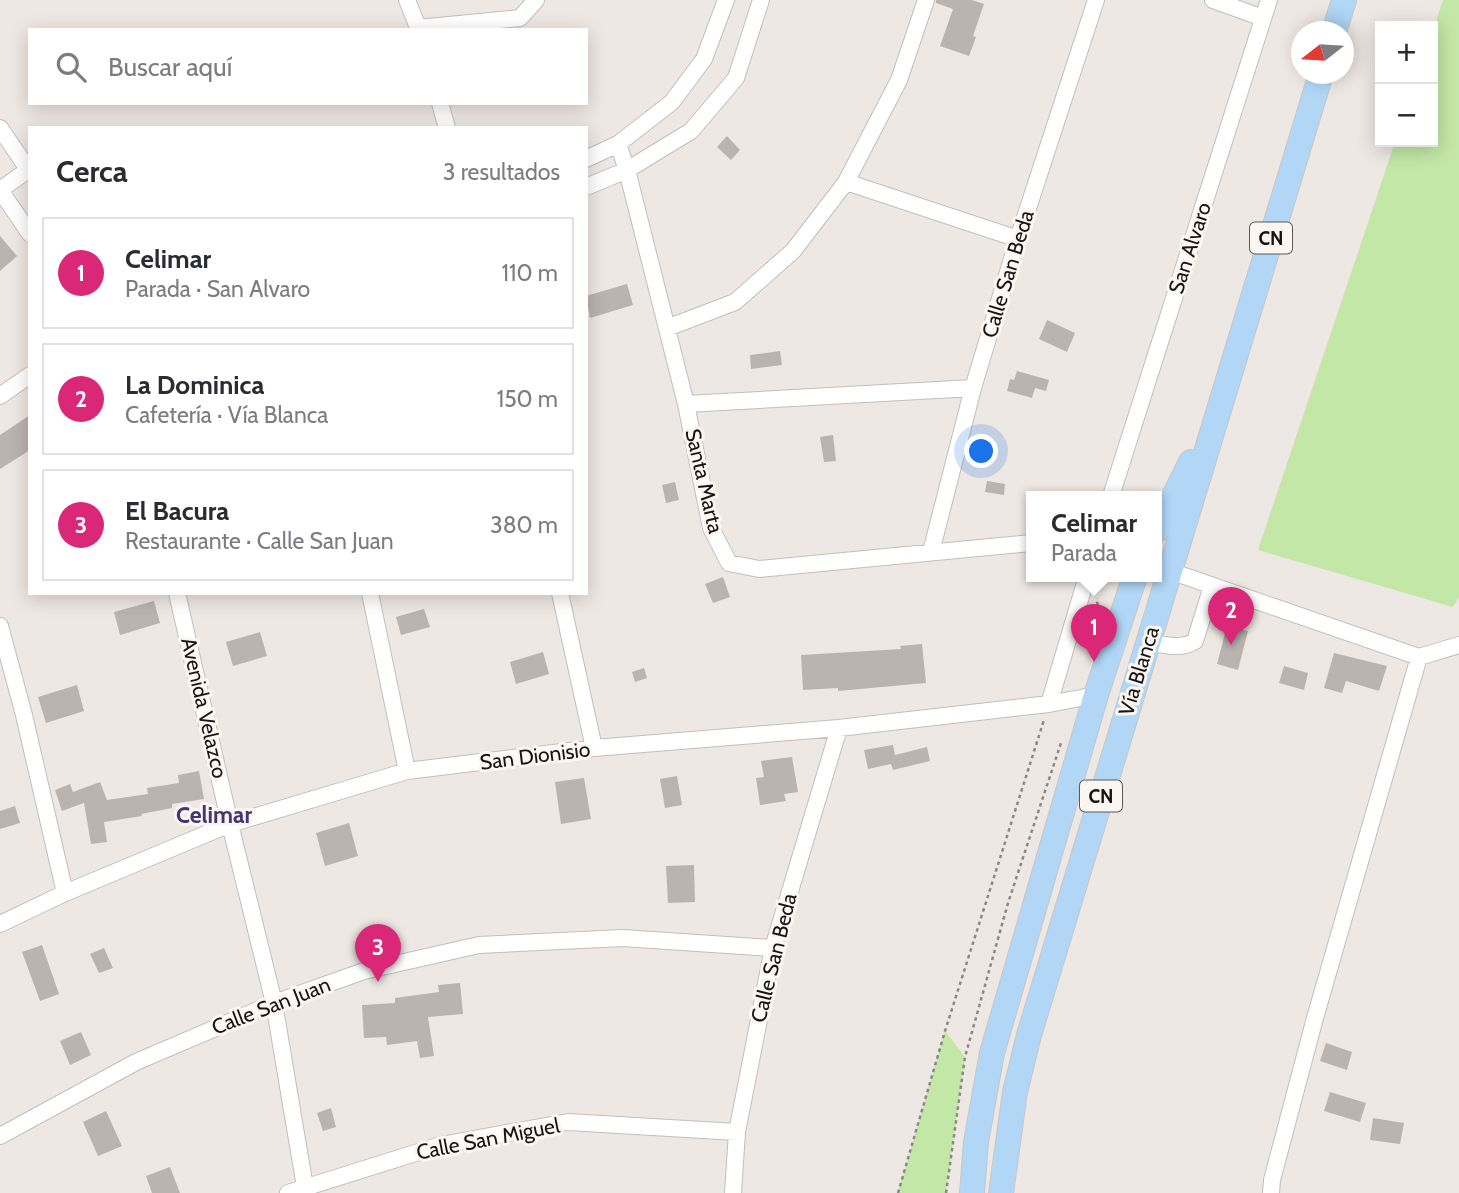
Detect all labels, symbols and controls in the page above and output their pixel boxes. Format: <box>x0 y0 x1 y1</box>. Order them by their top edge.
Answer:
north arrow <box>1291 21 1354 84</box>
map controls <box>1375 21 1438 147</box>
button: + <box>1375 21 1438 84</box>
search box <box>28 28 588 105</box>
icon: search <box>52 48 90 86</box>
text: Buscar aquí <box>108 51 232 83</box>
button: − <box>1375 84 1438 147</box>
text: Cerca <box>56 153 128 190</box>
text: 3 resultados <box>443 158 560 186</box>
street label: San Alvaro <box>1163 199 1216 297</box>
street label: Calle San Beda <box>976 207 1039 341</box>
road number: CN <box>1250 222 1292 254</box>
text: Celimar <box>125 243 211 275</box>
text: 1 <box>77 259 85 287</box>
text: 110 m <box>502 259 558 287</box>
text: Parada · San Alvaro <box>125 275 310 303</box>
text: La Dominica <box>125 369 264 401</box>
text: 2 <box>75 385 87 413</box>
text: 150 m <box>497 385 558 413</box>
text: Cafetería · Vía Blanca <box>125 401 328 429</box>
street label: Santa Marta <box>680 426 729 536</box>
your location <box>964 434 998 468</box>
popup <box>1026 491 1162 582</box>
text: El Bacura <box>125 495 229 527</box>
text: Celimar <box>1051 507 1137 539</box>
text: 3 <box>75 511 87 539</box>
text: 380 m <box>490 511 558 539</box>
text: Restaurante · Calle San Juan <box>125 527 394 555</box>
text: Parada <box>1051 539 1117 567</box>
pin: 2 <box>1208 587 1254 645</box>
pin: 1 <box>1071 604 1117 662</box>
street label: Vía Blanca <box>1113 623 1164 718</box>
street label: Avenida Velazco <box>176 635 233 781</box>
street label: San Dionisio <box>478 736 591 775</box>
road number: CN <box>1080 780 1122 811</box>
district label: Celimar <box>176 801 253 829</box>
street label: Calle San Beda <box>745 891 802 1025</box>
pin: 3 <box>355 924 401 982</box>
street label: Calle San Juan <box>208 971 334 1040</box>
street label: Calle San Miguel <box>414 1112 562 1165</box>

